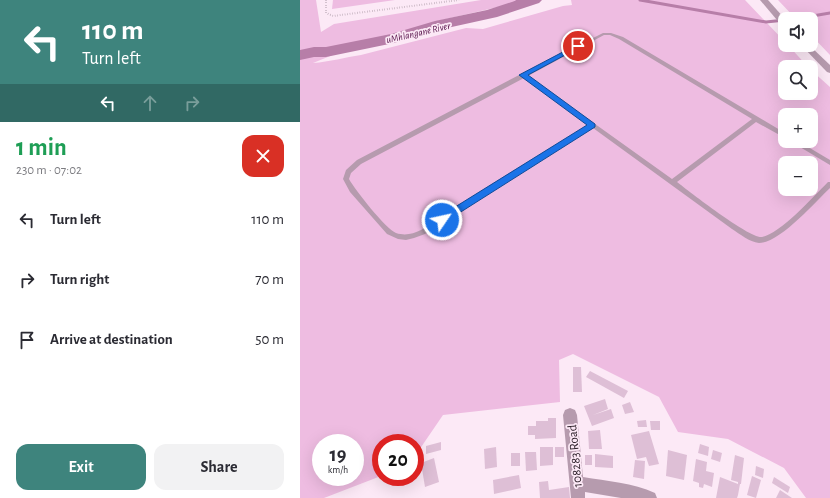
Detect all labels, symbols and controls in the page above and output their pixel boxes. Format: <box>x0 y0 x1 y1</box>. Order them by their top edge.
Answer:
map controls <box>778 12 818 196</box>
button: sound <box>778 12 818 52</box>
icon: left <box>16 16 68 68</box>
text: 110 m <box>82 17 144 45</box>
water label: uMhlangane River <box>385 21 452 45</box>
pin <box>561 29 595 63</box>
icon: arrive <box>567 35 589 57</box>
text: Turn left <box>82 50 141 68</box>
button: search <box>778 60 818 100</box>
icon: left <box>97 92 119 114</box>
icon: ahead <box>139 92 161 114</box>
icon: right <box>181 92 203 114</box>
button: + <box>778 108 818 148</box>
button: close <box>242 135 284 177</box>
text: 1 min <box>16 136 67 160</box>
button: − <box>778 156 818 196</box>
text: 230 m · 07:02 <box>16 164 82 177</box>
position arrow <box>421 199 463 241</box>
icon: left <box>16 209 38 231</box>
text: Turn left <box>50 212 101 227</box>
text: 110 m <box>251 212 284 227</box>
icon: right <box>16 269 38 291</box>
text: Turn right <box>50 272 109 287</box>
text: 70 m <box>255 272 284 287</box>
icon: arrive <box>16 329 38 351</box>
text: Arrive at destination <box>50 332 173 347</box>
text: 50 m <box>255 332 284 347</box>
street label: 108283 Road <box>566 424 585 488</box>
speed limit sign: 20 <box>372 434 424 486</box>
button: Exit <box>16 444 146 490</box>
button: Share <box>154 444 284 490</box>
text: 19 <box>330 445 346 465</box>
text: km/h <box>328 465 348 475</box>

